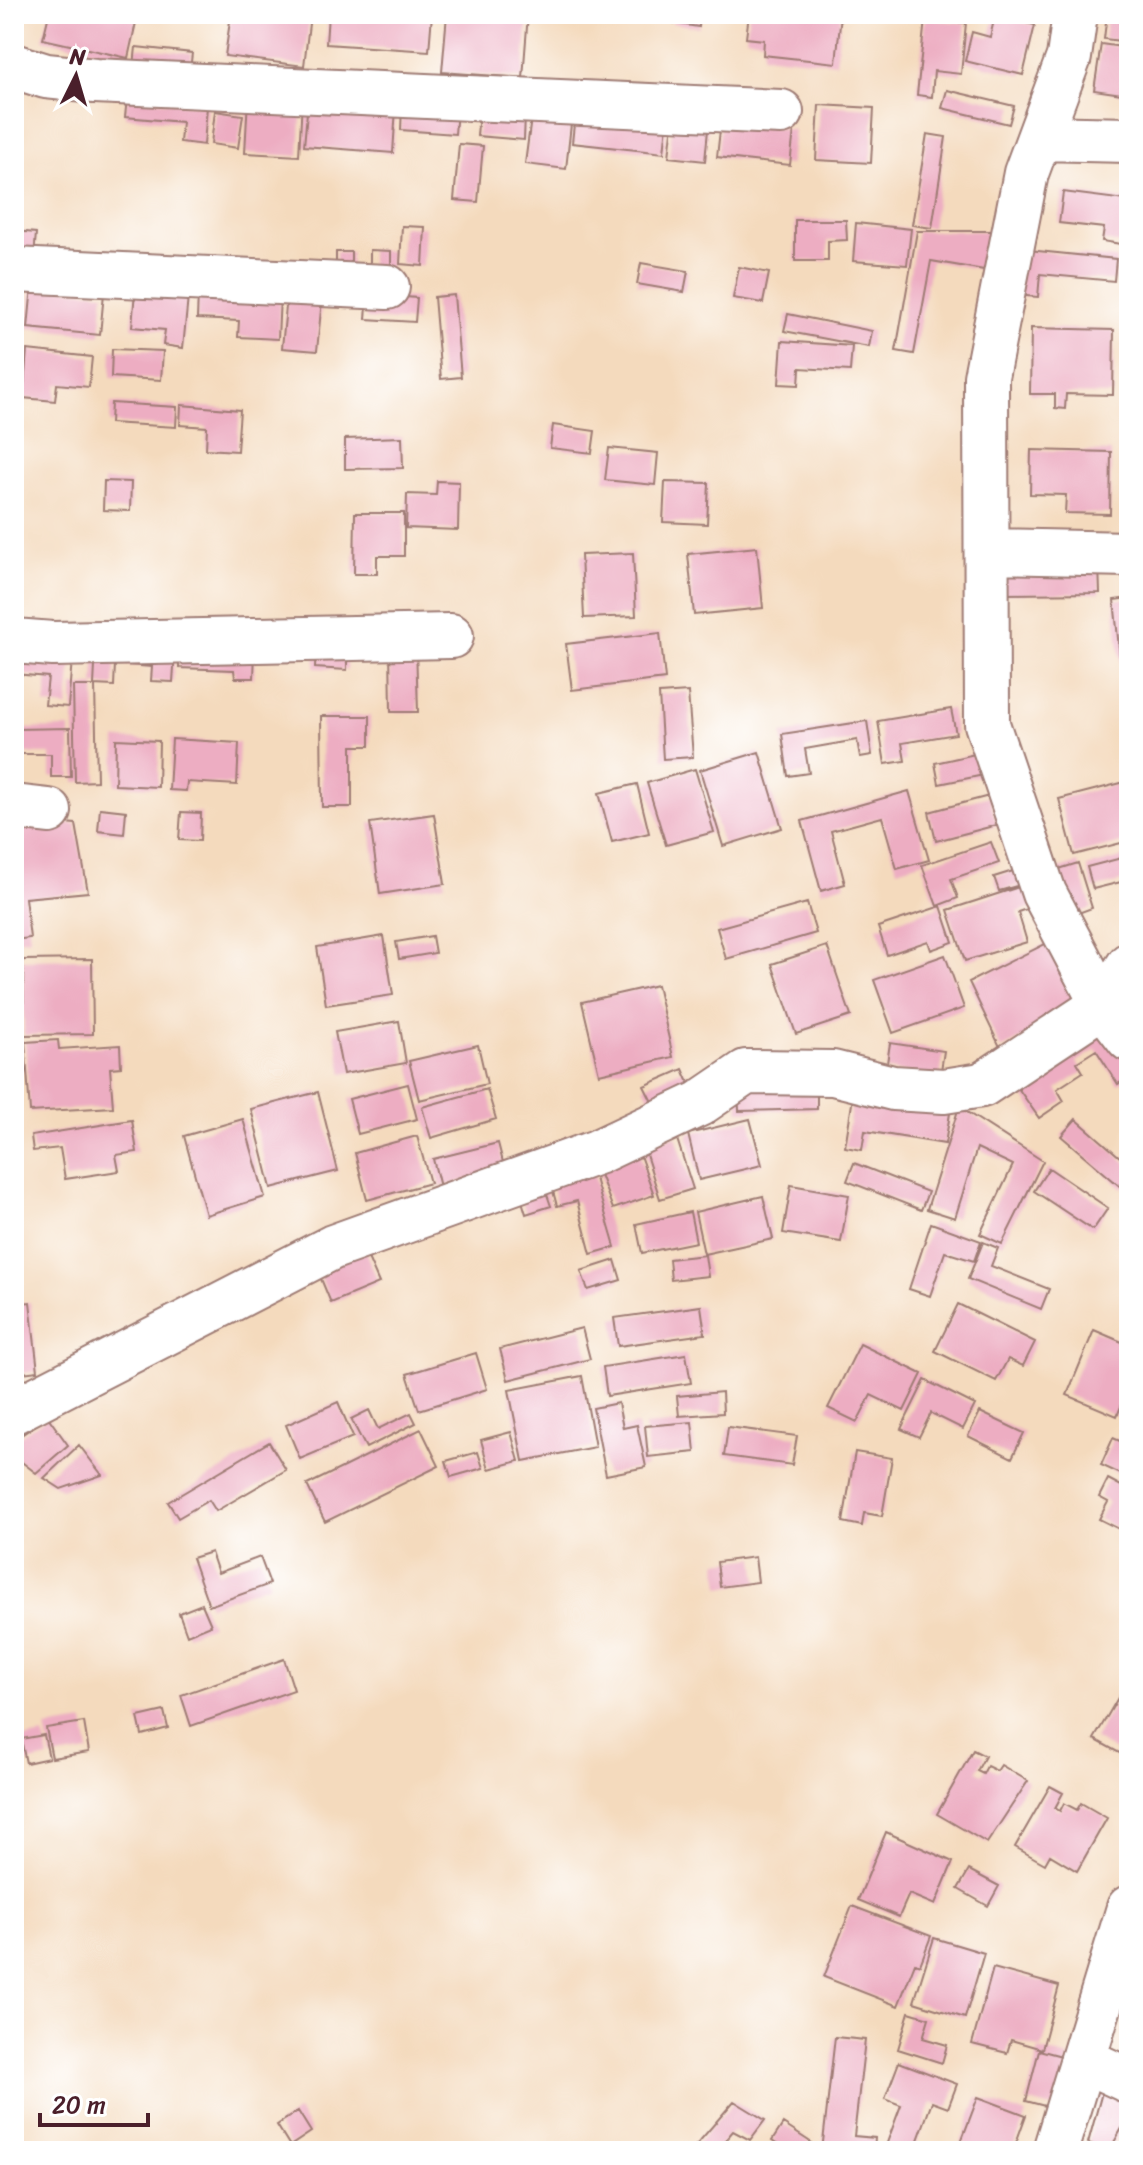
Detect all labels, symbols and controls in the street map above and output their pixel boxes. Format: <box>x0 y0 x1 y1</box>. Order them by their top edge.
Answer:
north arrow <box>36 36 116 116</box>
text: N <box>67 36 88 77</box>
scale bar <box>40 2077 148 2127</box>
text: 20 m <box>52 2084 106 2126</box>

